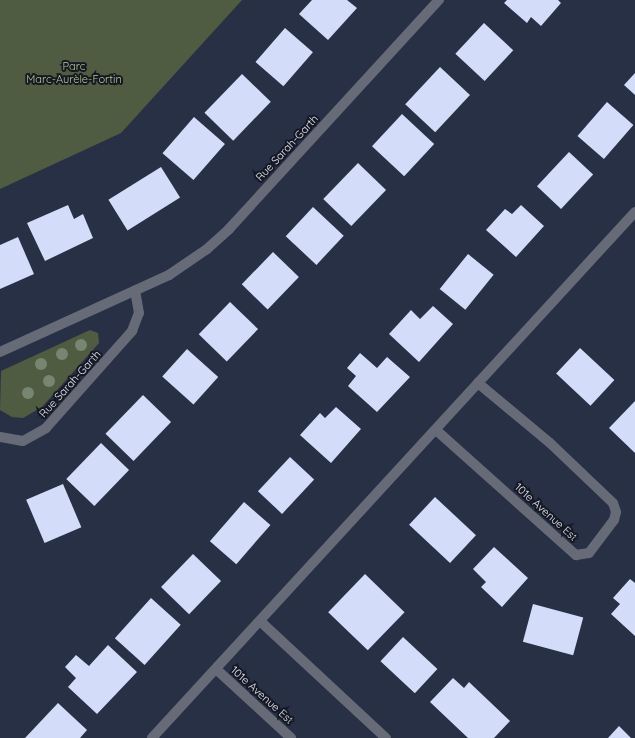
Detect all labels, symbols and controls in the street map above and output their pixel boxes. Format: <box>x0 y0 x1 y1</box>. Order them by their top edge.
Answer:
park label: Parc Marc-Aurèle-Fortin <box>26 60 122 86</box>
street label: Rue Sarah-Garth <box>253 112 321 184</box>
street label: Rue Sarah-Garth <box>36 348 104 420</box>
street label: 101e Avenue Est <box>512 480 580 544</box>
street label: 101e Avenue Est <box>228 663 296 727</box>

